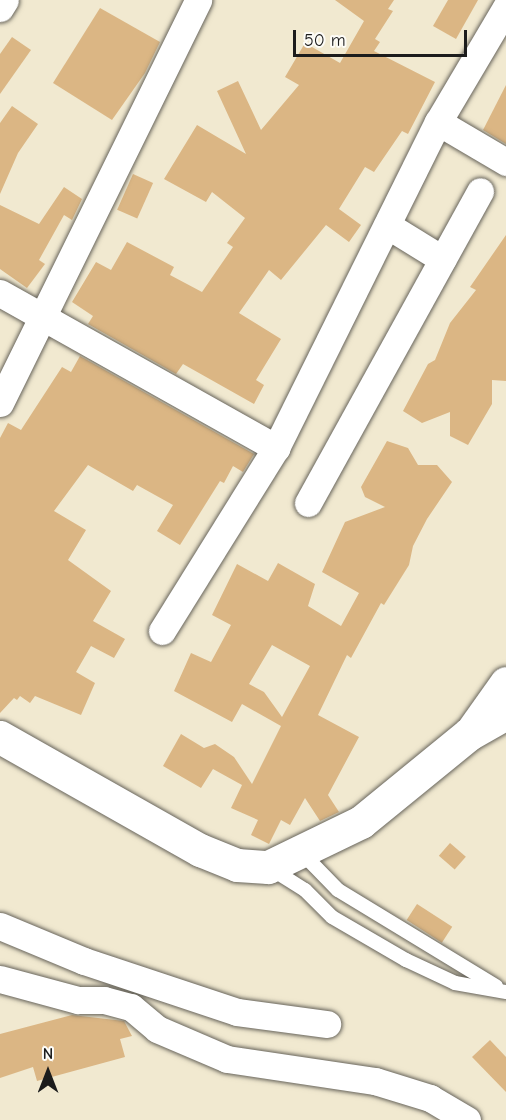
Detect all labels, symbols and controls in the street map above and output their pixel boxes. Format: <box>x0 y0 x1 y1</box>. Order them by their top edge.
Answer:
scale bar <box>296 18 470 56</box>
text: 50 m <box>304 30 346 51</box>
north arrow <box>18 1042 78 1102</box>
text: N <box>43 1045 53 1063</box>

